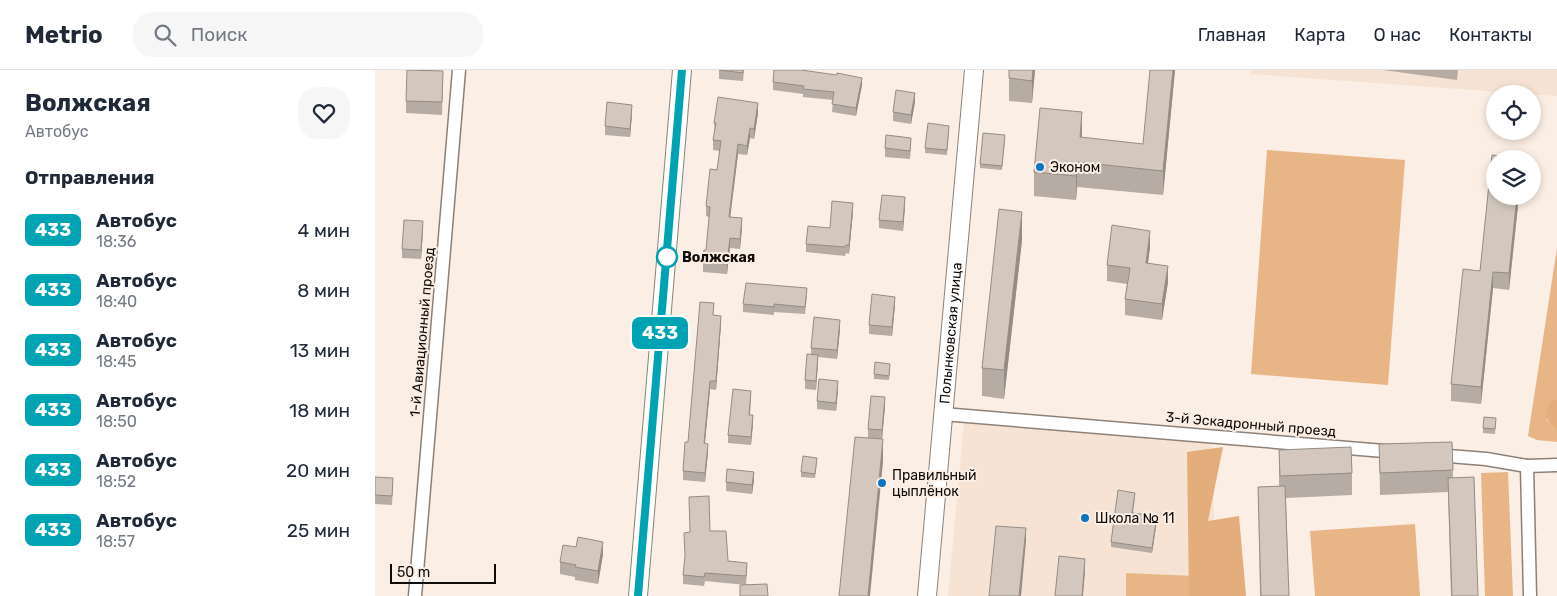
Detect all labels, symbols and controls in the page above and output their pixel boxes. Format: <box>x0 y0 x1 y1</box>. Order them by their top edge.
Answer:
search box <box>133 12 483 57</box>
text: Metrio <box>25 21 103 49</box>
icon: search <box>151 21 179 49</box>
text: Поиск <box>191 23 247 46</box>
text: Главная <box>1198 24 1266 46</box>
text: Карта <box>1294 24 1346 46</box>
text: О нас <box>1374 24 1421 46</box>
text: Контакты <box>1449 24 1532 46</box>
map controls <box>1486 85 1541 205</box>
button: locate <box>1486 85 1541 140</box>
button: heart <box>298 87 350 139</box>
text: Волжская <box>25 89 151 117</box>
text: Автобус <box>25 122 89 141</box>
button: layers <box>1486 150 1541 205</box>
place label: Эконом <box>1050 159 1100 176</box>
marker: Эконом <box>1034 161 1046 173</box>
text: Отправления <box>25 166 155 189</box>
text: Автобус <box>96 209 177 232</box>
text: 433 <box>35 219 71 241</box>
text: 4 мин <box>297 219 350 242</box>
text: 18:36 <box>96 232 136 251</box>
street label: 1-й Авиационный проезд <box>407 246 438 418</box>
marker: Волжская <box>656 246 678 268</box>
place label: Волжская <box>682 249 755 266</box>
street label: Полынковская улица <box>936 262 966 405</box>
text: Автобус <box>96 269 177 292</box>
text: 433 <box>35 279 71 301</box>
text: 8 мин <box>297 279 350 302</box>
text: 18:40 <box>96 292 137 311</box>
line badge: 433 <box>631 317 689 349</box>
text: 433 <box>642 322 678 344</box>
text: Автобус <box>96 329 177 352</box>
text: 433 <box>35 339 71 361</box>
text: 13 мин <box>290 339 350 362</box>
text: 18:45 <box>96 352 137 371</box>
text: Автобус <box>96 389 177 412</box>
text: 433 <box>35 399 71 421</box>
text: 18 мин <box>289 399 350 422</box>
street label: 3-й Эскадронный проезд <box>1165 409 1337 440</box>
text: 18:50 <box>96 412 137 431</box>
text: Автобус <box>96 449 177 472</box>
text: 433 <box>35 459 71 481</box>
text: 20 мин <box>286 459 350 482</box>
place label: Правильный цыплёнок <box>892 467 977 500</box>
text: 18:52 <box>96 472 136 491</box>
marker: Правильный цыплёнок <box>876 477 888 489</box>
text: Автобус <box>96 509 177 532</box>
place label: Школа № 11 <box>1095 510 1174 527</box>
marker: Школа № 11 <box>1079 512 1091 524</box>
text: 433 <box>35 519 71 541</box>
text: 25 мин <box>287 519 350 542</box>
text: 18:57 <box>96 532 135 551</box>
scale bar <box>390 561 496 584</box>
text: 50 m <box>397 564 430 581</box>

